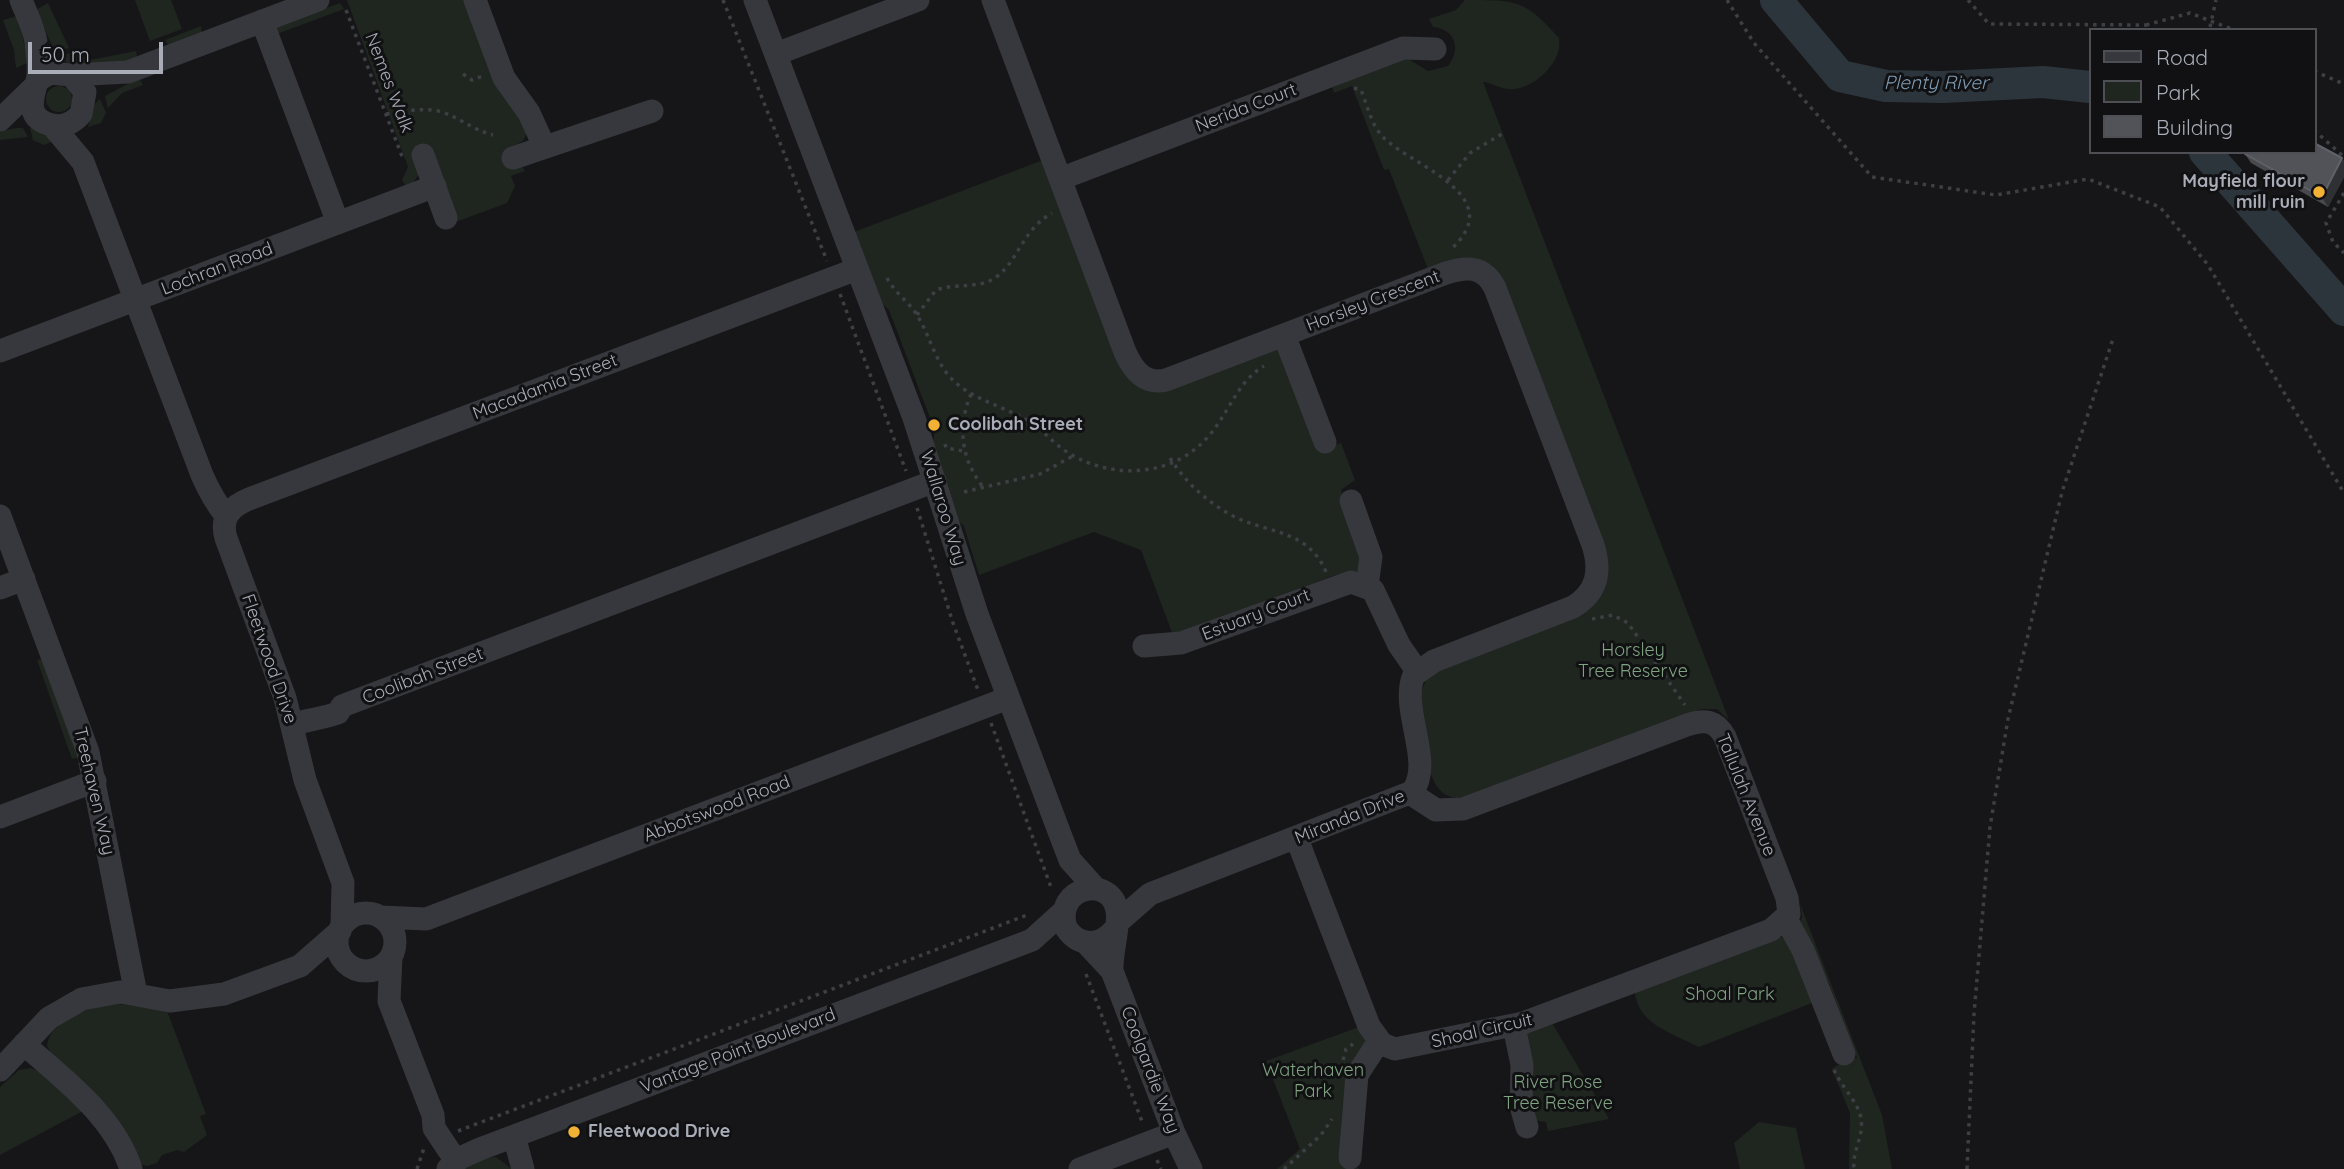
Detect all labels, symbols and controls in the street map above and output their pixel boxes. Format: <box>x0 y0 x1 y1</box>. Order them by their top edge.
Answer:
scale bar <box>32 28 166 72</box>
legend <box>2088 28 2316 154</box>
street label: Nemes Walk <box>360 30 418 136</box>
text: 50 m <box>41 41 90 67</box>
text: Road <box>2156 44 2208 70</box>
water label: Plenty River <box>1884 72 1988 94</box>
street label: Nerida Court <box>1192 79 1300 137</box>
text: Park <box>2156 79 2200 105</box>
text: Building <box>2156 114 2233 140</box>
place label: Mayfield flour mill ruin <box>2182 171 2305 214</box>
marker: Mayfield flour mill ruin <box>2311 184 2327 200</box>
street label: Lochran Road <box>158 238 276 300</box>
street label: Horsley Crescent <box>1303 266 1443 336</box>
street label: Macadamia Street <box>470 349 620 425</box>
place label: Coolibah Street <box>948 414 1083 436</box>
marker: Coolibah Street <box>926 417 942 433</box>
street label: Wallaroo Way <box>915 448 971 568</box>
street label: Estuary Court <box>1199 585 1313 645</box>
street label: Fleetwood Drive <box>237 591 301 727</box>
park label: Horsley Tree Reserve <box>1578 640 1688 682</box>
street label: Coolibah Street <box>360 643 486 709</box>
street label: Treehaven Way <box>69 725 119 857</box>
street label: Tallulah Avenue <box>1712 731 1780 859</box>
street label: Abbotswood Road <box>641 771 793 847</box>
street label: Miranda Drive <box>1292 785 1408 849</box>
park label: Shoal Park <box>1685 984 1775 1006</box>
street label: Coolgardie Way <box>1116 1003 1184 1137</box>
street label: Vantage Point Boulevard <box>637 1004 839 1098</box>
street label: Shoal Circuit <box>1429 1009 1535 1053</box>
park label: Waterhaven Park <box>1262 1060 1364 1102</box>
park label: River Rose Tree Reserve <box>1503 1072 1613 1114</box>
place label: Fleetwood Drive <box>588 1121 730 1143</box>
marker: Fleetwood Drive <box>566 1124 582 1140</box>

